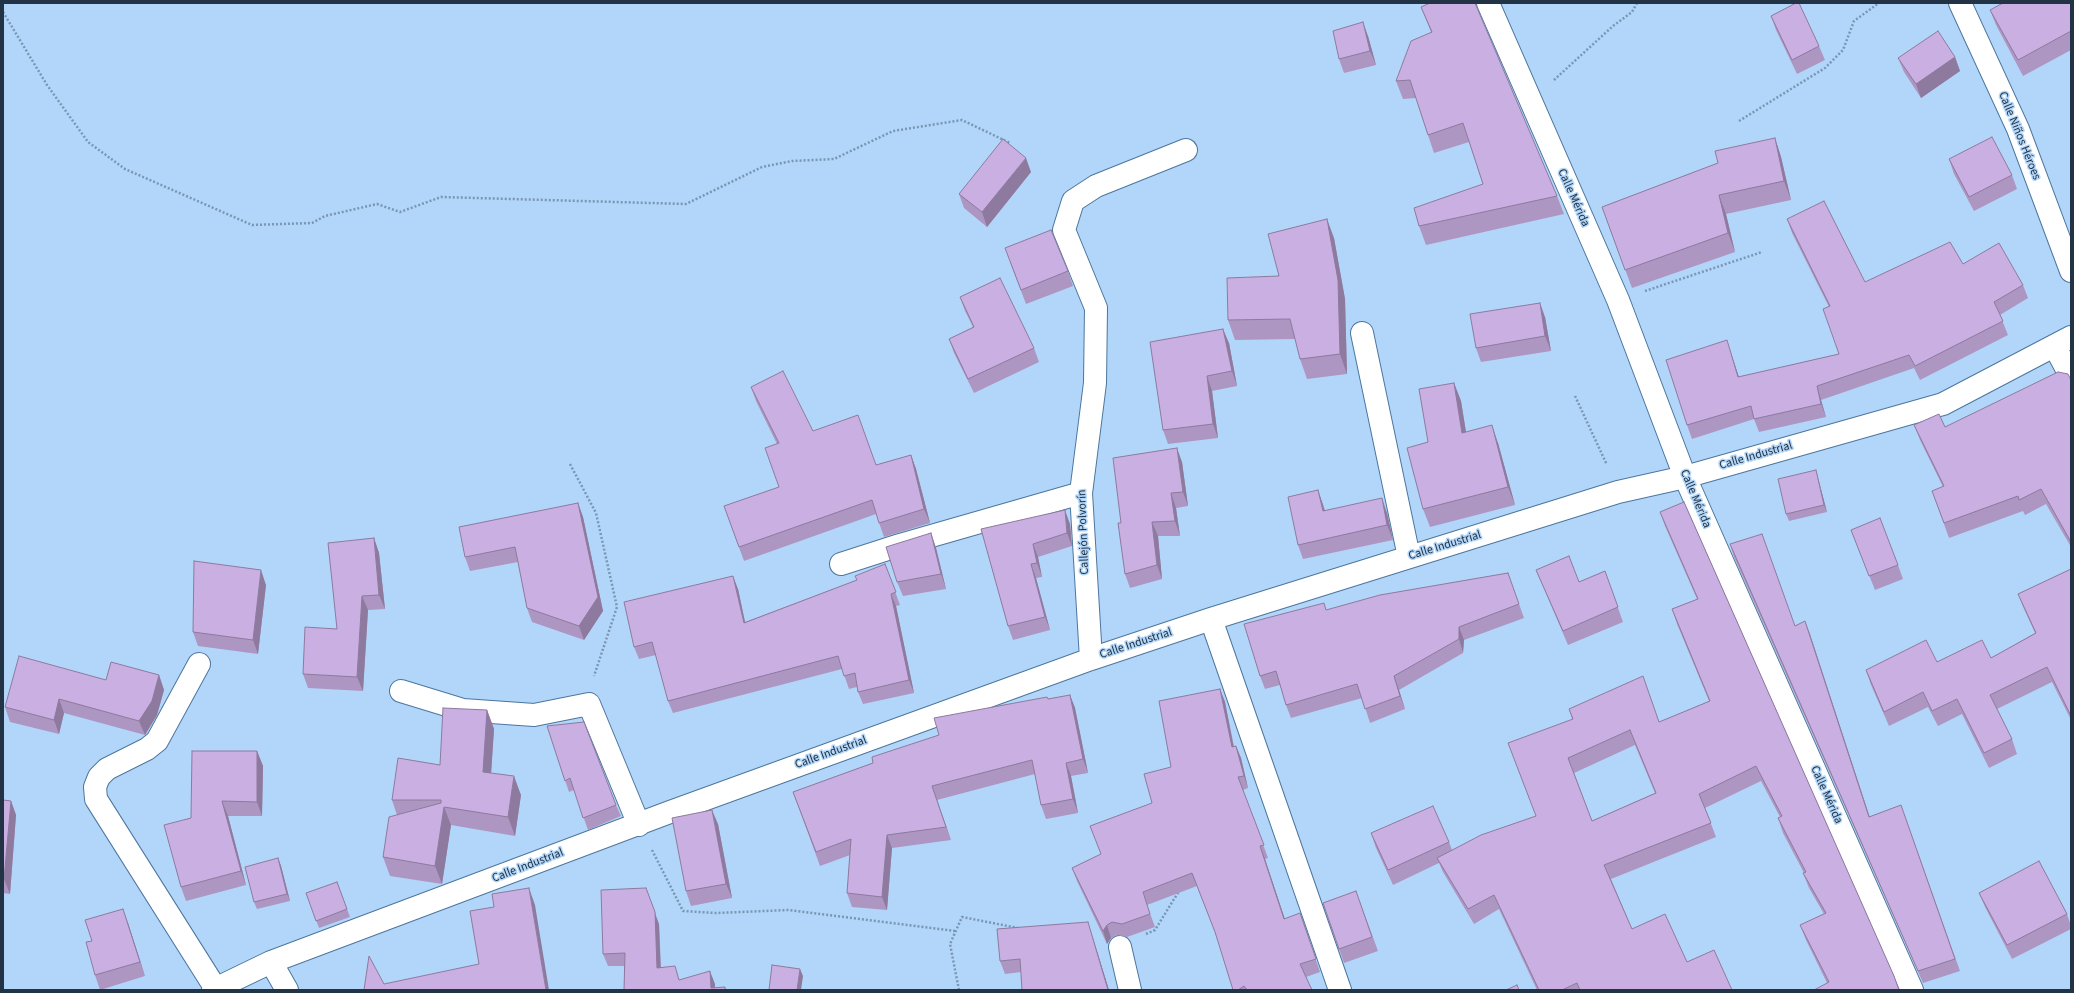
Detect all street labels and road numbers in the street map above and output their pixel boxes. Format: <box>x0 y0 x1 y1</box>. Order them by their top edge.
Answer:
street label: Calle Niños Héroes <box>1995 90 2043 182</box>
street label: Calle Mérida <box>1554 167 1592 229</box>
street label: Calle Industrial <box>1718 439 1794 473</box>
street label: Calle Mérida <box>1676 468 1714 530</box>
street label: Callejón Polvorín <box>1075 489 1093 575</box>
street label: Calle Industrial <box>1407 528 1483 564</box>
street label: Calle Industrial <box>1098 626 1174 662</box>
street label: Calle Industrial <box>793 733 869 773</box>
street label: Calle Mérida <box>1807 764 1845 826</box>
street label: Calle Industrial <box>490 846 566 886</box>

